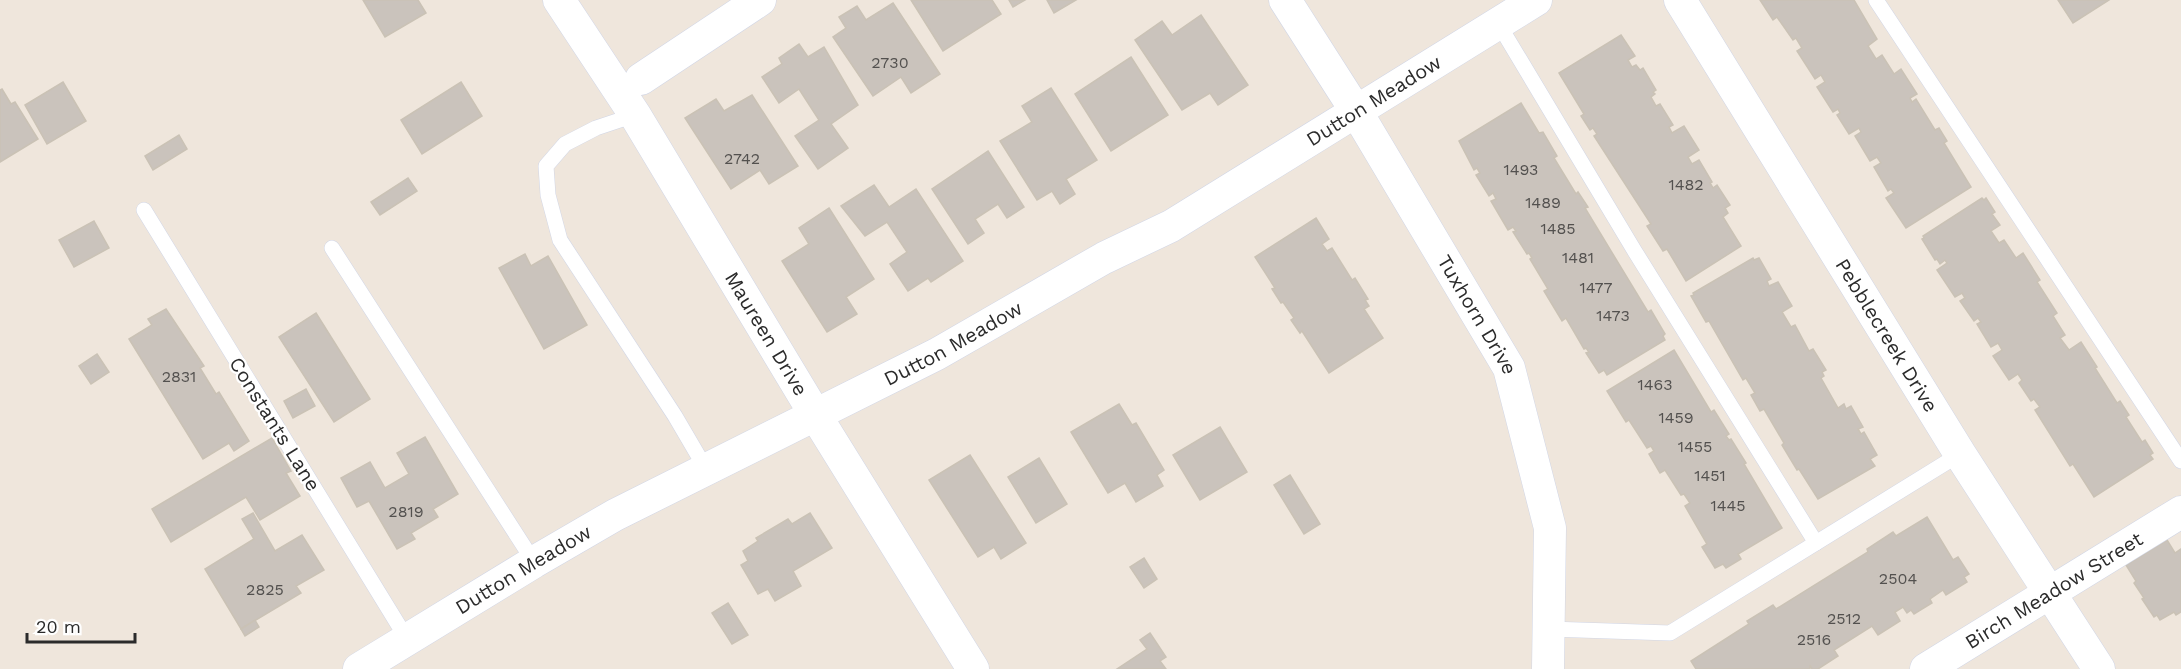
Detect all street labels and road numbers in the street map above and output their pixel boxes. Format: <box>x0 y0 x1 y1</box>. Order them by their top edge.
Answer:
street label: Dutton Meadow <box>1302 50 1446 151</box>
street label: Tuxhorn Drive <box>1432 251 1522 377</box>
street label: Pebblecreek Drive <box>1830 254 1943 417</box>
street label: Maureen Drive <box>720 267 813 400</box>
street label: Dutton Meadow <box>880 295 1027 391</box>
street label: Constants Lane <box>224 353 326 495</box>
street label: Dutton Meadow <box>451 519 596 619</box>
street label: Birch Meadow Street <box>1961 526 2147 654</box>

